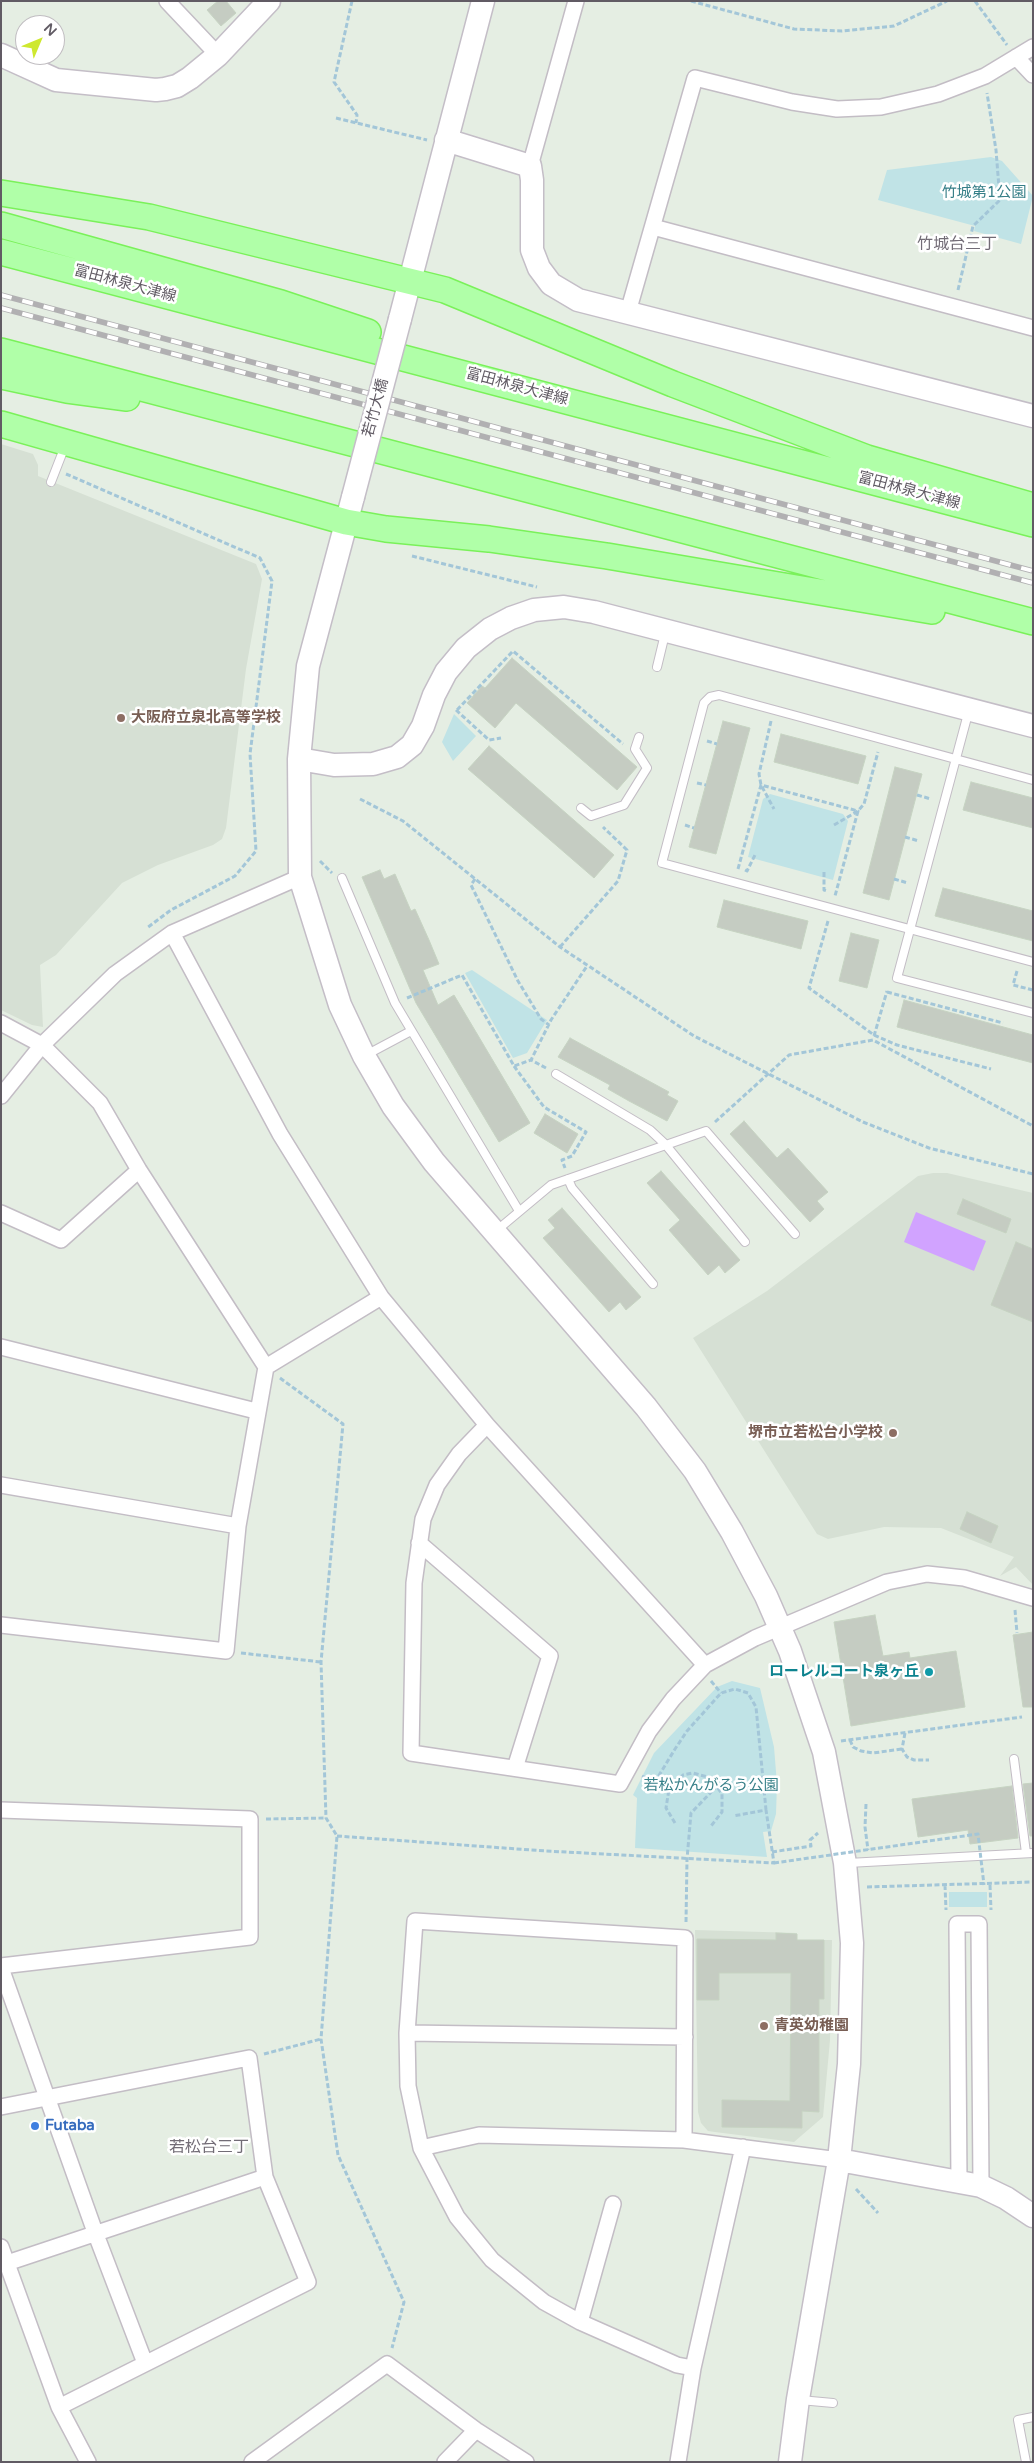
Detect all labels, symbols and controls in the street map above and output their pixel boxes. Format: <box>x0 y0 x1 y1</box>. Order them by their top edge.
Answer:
north arrow <box>15 15 65 65</box>
text: N <box>40 20 60 40</box>
park label: 竹城第1公園 <box>942 184 1026 202</box>
district label: 竹城台三丁 <box>917 235 997 255</box>
street label: 富田林泉大津線 <box>72 262 178 306</box>
street label: 富田林泉大津線 <box>464 365 570 409</box>
street label: 若竹大橋 <box>360 377 392 439</box>
street label: 富田林泉大津線 <box>856 469 962 513</box>
place label: 大阪府立泉北高等学校 <box>131 709 281 727</box>
marker: 大阪府立泉北高等学校 <box>115 712 127 724</box>
place label: 堺市立若松台小学校 <box>748 1424 883 1442</box>
marker: 堺市立若松台小学校 <box>887 1427 899 1439</box>
place label: ローレルコート泉ヶ丘 <box>769 1663 919 1681</box>
marker: ローレルコート泉ヶ丘 <box>923 1666 935 1678</box>
park label: 若松かんがるう公園 <box>644 1777 778 1795</box>
place label: 青英幼稚園 <box>774 2017 849 2035</box>
marker: 青英幼稚園 <box>758 2020 770 2032</box>
place label: Futaba <box>45 2117 95 2135</box>
marker: Futaba <box>29 2120 41 2132</box>
district label: 若松台三丁 <box>169 2138 249 2158</box>

